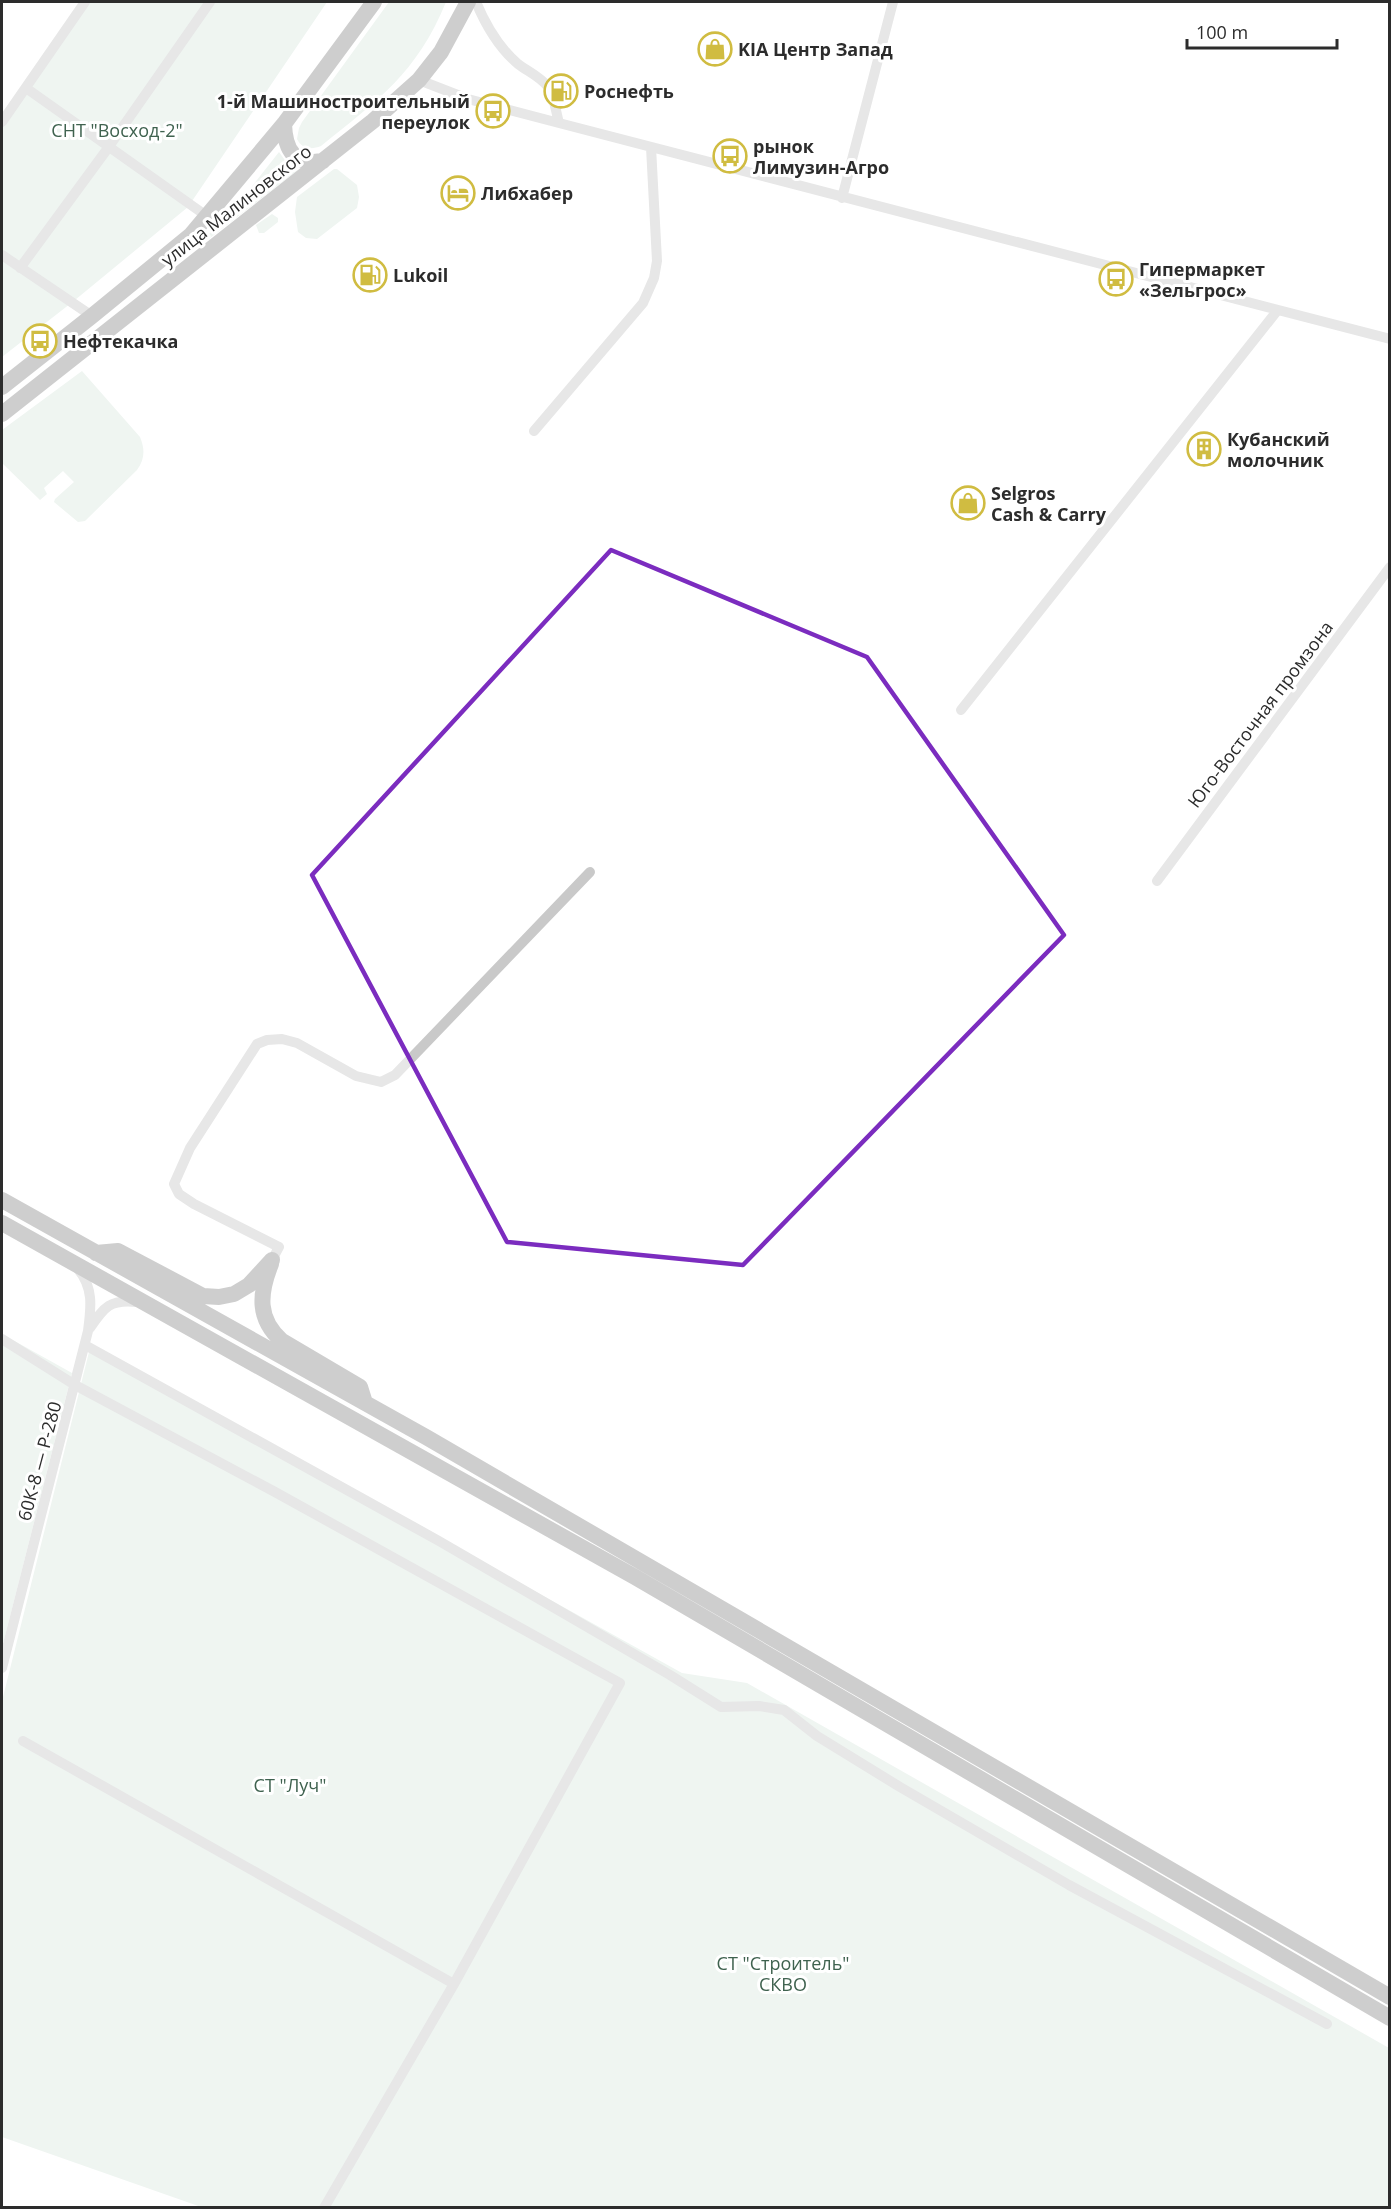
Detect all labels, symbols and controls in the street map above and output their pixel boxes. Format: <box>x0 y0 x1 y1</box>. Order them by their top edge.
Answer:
scale bar <box>1187 12 1337 50</box>
text: 100 m <box>1196 20 1248 44</box>
shop icon: KIA Центр Запад <box>697 31 733 67</box>
place label: KIA Центр Запад <box>738 37 893 61</box>
fuel station icon: Роснефть <box>543 73 579 109</box>
place label: Роснефть <box>584 79 674 103</box>
place label: 1-й Машиностроительный переулок <box>217 89 471 134</box>
bus stop icon: 1-й Машиностроительный переулок <box>475 93 511 129</box>
park label: СНТ "Восход-2" <box>51 118 183 142</box>
place label: рынок Лимузин-Агро <box>753 134 889 179</box>
bus stop icon: рынок Лимузин-Агро <box>712 138 748 174</box>
street label: улица Малиновского <box>156 139 316 271</box>
hotel icon: Либхабер <box>440 175 476 211</box>
place label: Либхабер <box>481 181 573 205</box>
fuel station icon: Lukoil <box>352 257 388 293</box>
place label: Гипермаркет «Зельгрос» <box>1139 257 1265 302</box>
bus stop icon: Гипермаркет «Зельгрос» <box>1098 261 1134 297</box>
place label: Lukoil <box>393 263 448 287</box>
bus stop icon: Нефтекачка <box>22 323 58 359</box>
place label: Нефтекачка <box>63 329 179 353</box>
place label: Кубанский молочник <box>1227 427 1330 472</box>
building icon: Кубанский молочник <box>1186 431 1222 467</box>
place label: Selgros Cash & Carry <box>991 481 1107 526</box>
shop icon: Selgros Cash & Carry <box>950 485 986 521</box>
street label: Юго-Восточная промзона <box>1182 616 1338 812</box>
street label: 60К-8 — Р-280 <box>12 1399 66 1523</box>
park label: СТ "Луч" <box>254 1773 326 1797</box>
park label: СТ "Строитель" СКВО <box>717 1951 849 1996</box>

